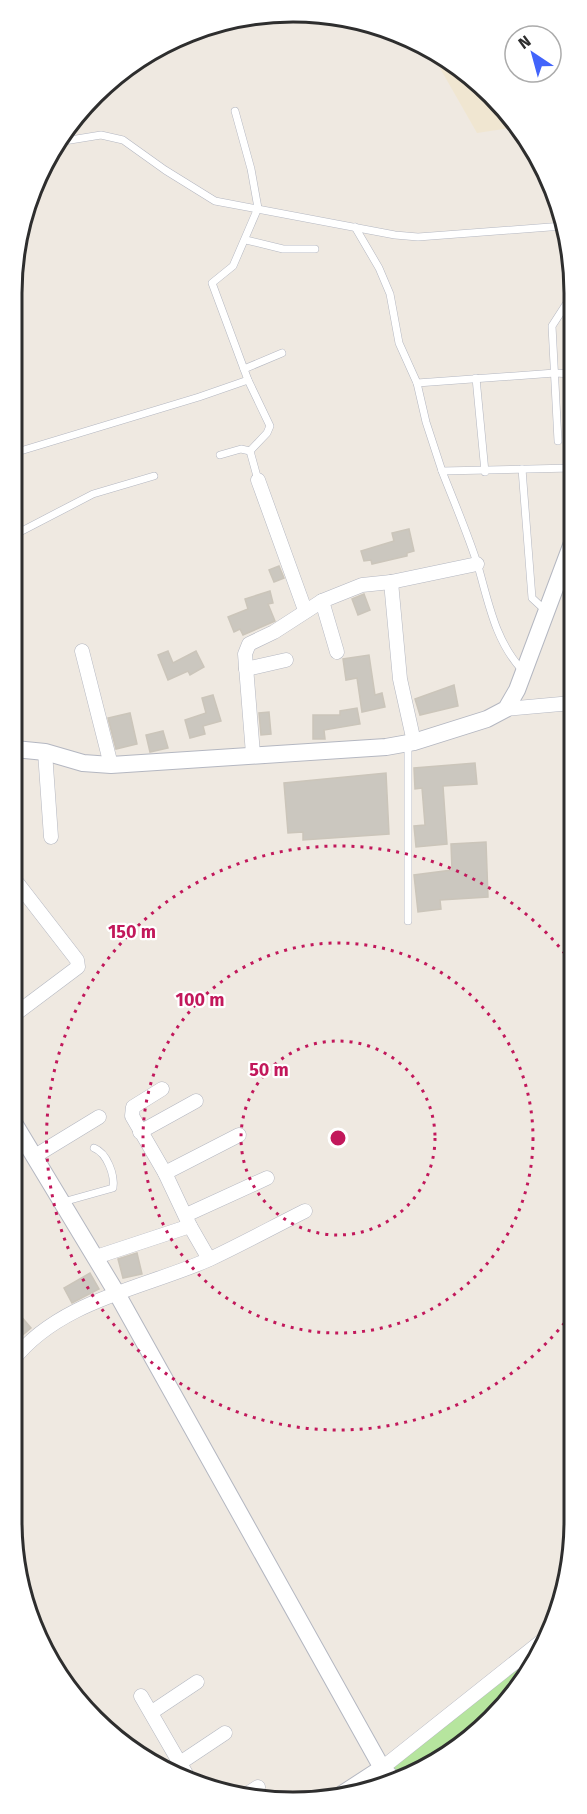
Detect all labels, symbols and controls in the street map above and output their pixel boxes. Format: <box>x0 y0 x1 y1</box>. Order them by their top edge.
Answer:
north arrow <box>503 24 563 84</box>
text: N <box>515 31 534 53</box>
text: 150 m <box>108 921 156 943</box>
text: 100 m <box>176 989 224 1011</box>
text: 50 m <box>249 1059 289 1081</box>
centre of rings <box>328 1128 348 1148</box>

